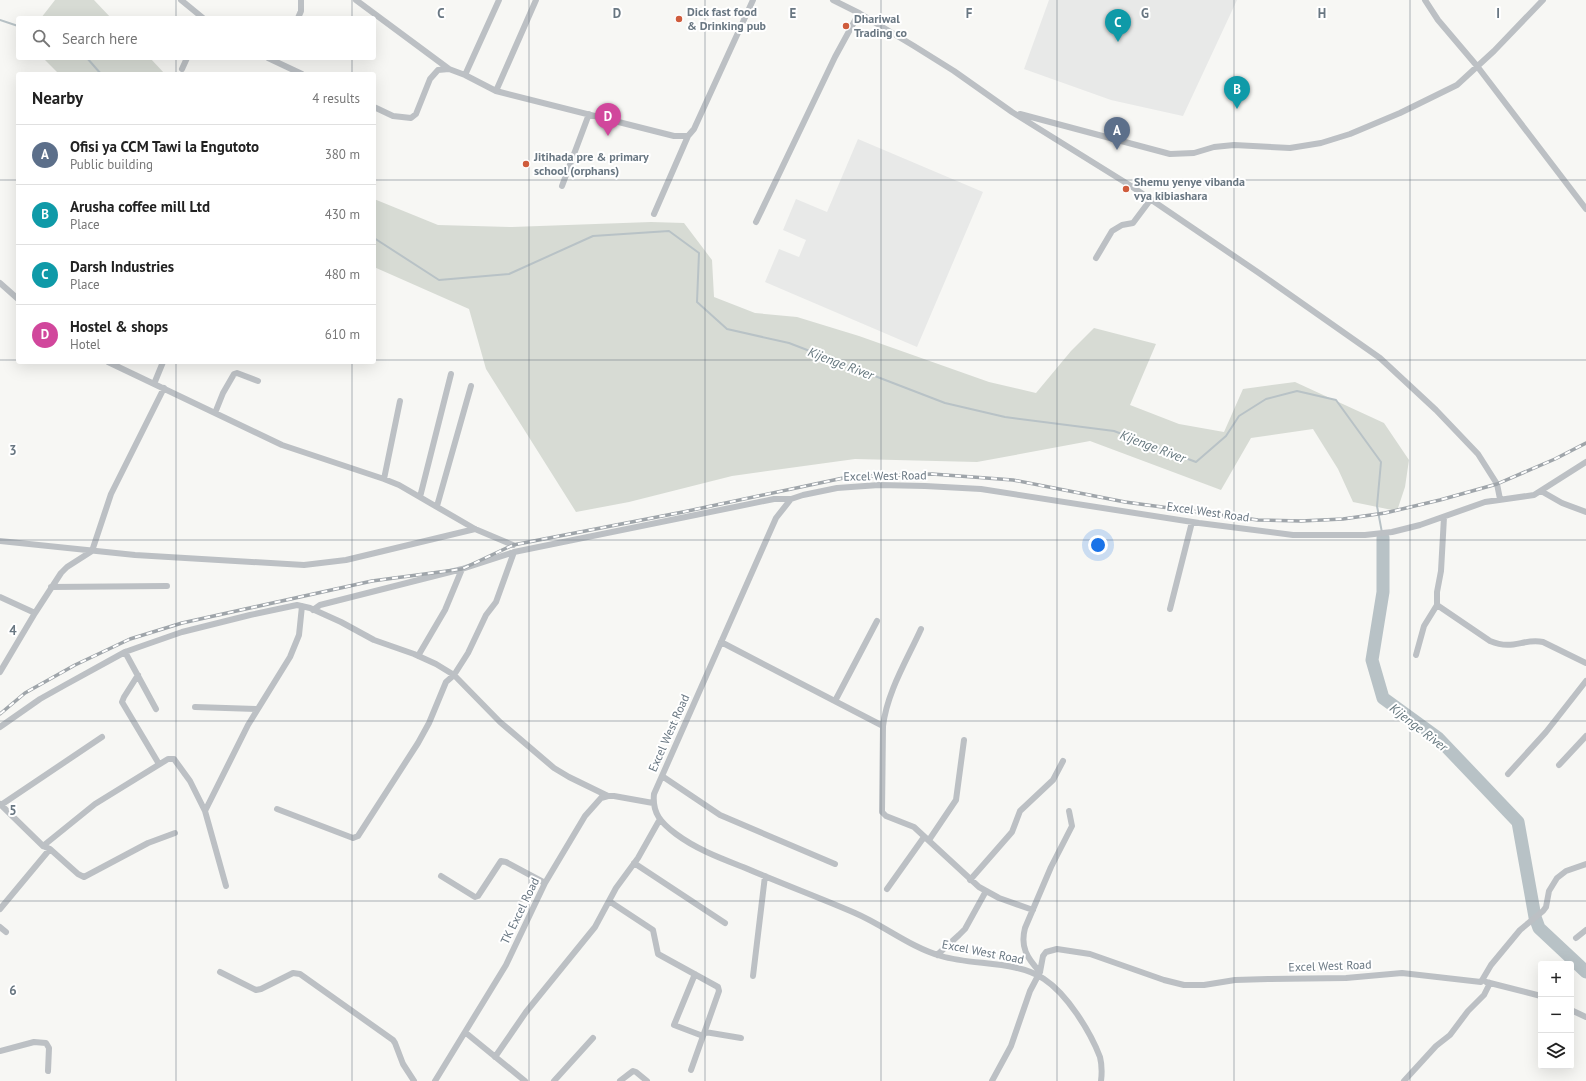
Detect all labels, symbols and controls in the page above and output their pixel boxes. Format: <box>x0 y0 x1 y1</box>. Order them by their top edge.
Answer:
place label: Dick fast food & Drinking pub <box>687 4 767 33</box>
text: C <box>437 5 445 22</box>
text: D <box>613 5 621 22</box>
text: E <box>790 5 797 22</box>
text: F <box>966 5 973 22</box>
text: G <box>1141 5 1149 22</box>
text: H <box>1318 5 1326 22</box>
text: I <box>1496 5 1500 22</box>
pin: C <box>1105 9 1131 42</box>
place label: Dhariwal Trading co <box>854 11 907 40</box>
marker: Dick fast food & Drinking pub <box>674 14 684 24</box>
search box <box>16 16 376 60</box>
marker: Dhariwal Trading co <box>841 21 851 31</box>
icon: search <box>30 27 52 49</box>
text: Search here <box>62 29 138 48</box>
pin: B <box>1224 76 1250 109</box>
text: Nearby <box>32 87 83 109</box>
text: 4 results <box>312 90 360 107</box>
pin: D <box>595 103 621 136</box>
pin: A <box>1104 117 1130 150</box>
text: Ofisi ya CCM Tawi la Engutoto <box>70 137 259 156</box>
text: A <box>41 146 49 163</box>
text: 380 m <box>325 146 360 163</box>
place label: Jitihada pre & primary school (orphans) <box>533 149 649 178</box>
text: Public building <box>70 156 153 173</box>
marker: Jitihada pre & primary school (orphans) <box>521 159 531 169</box>
place label: Shemu yenye vibanda vya kibiashara <box>1133 174 1245 203</box>
marker: Shemu yenye vibanda vya kibiashara <box>1121 184 1131 194</box>
text: Arusha coffee mill Ltd <box>70 197 210 216</box>
text: B <box>41 206 49 223</box>
text: 430 m <box>325 206 360 223</box>
text: Place <box>70 216 100 233</box>
text: Darsh Industries <box>70 257 174 276</box>
text: C <box>41 266 49 283</box>
text: 480 m <box>325 266 360 283</box>
text: Place <box>70 276 100 293</box>
text: Hostel & shops <box>70 317 168 336</box>
text: D <box>41 326 49 343</box>
text: 610 m <box>325 326 360 343</box>
text: Hotel <box>70 336 100 353</box>
water label: Kijenge River <box>806 343 877 384</box>
water label: Kijenge River <box>1118 426 1189 467</box>
text: 3 <box>9 442 17 459</box>
street label: Excel West Road <box>843 467 927 484</box>
street label: Excel West Road <box>1166 498 1250 525</box>
your location <box>1088 535 1108 555</box>
text: 4 <box>9 622 17 639</box>
street label: Excel West Road <box>645 692 692 774</box>
water label: Kijenge River <box>1386 699 1452 756</box>
text: 5 <box>9 802 17 819</box>
street label: TK Excel Road <box>497 875 542 947</box>
street label: Excel West Road <box>941 936 1025 967</box>
street label: Excel West Road <box>1288 957 1372 974</box>
map controls <box>1538 961 1574 1069</box>
button: + <box>1538 961 1574 997</box>
text: 6 <box>9 982 17 999</box>
button: − <box>1538 997 1574 1033</box>
button: layers <box>1538 1033 1574 1069</box>

